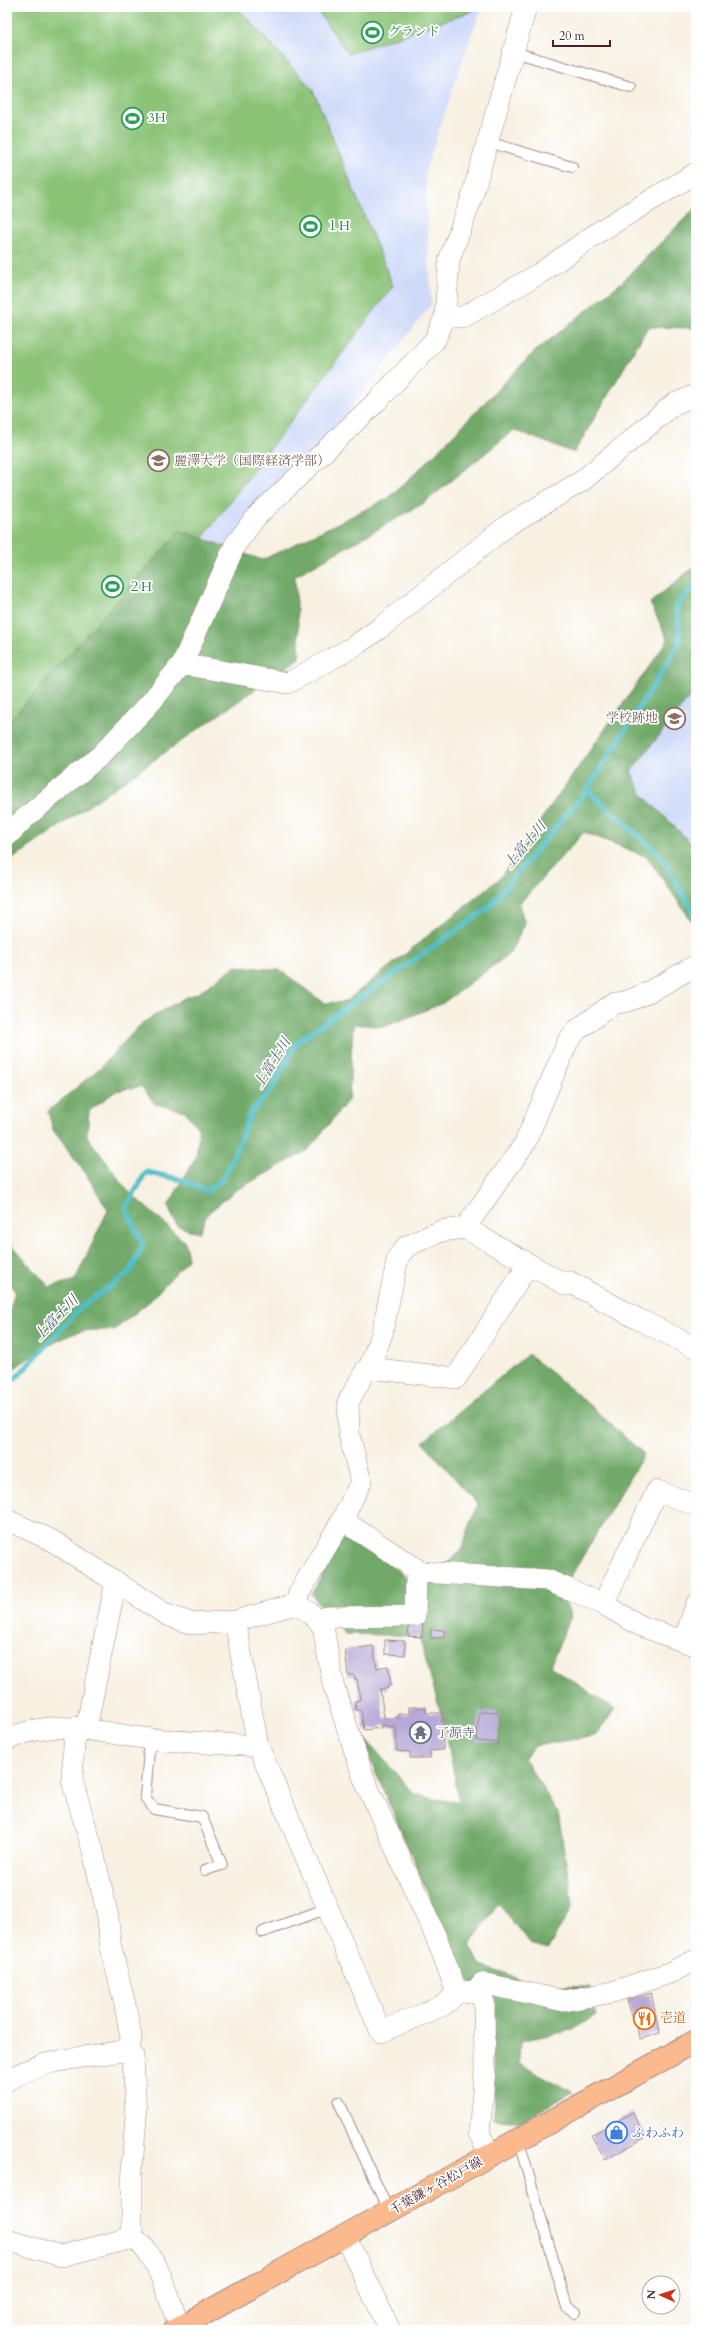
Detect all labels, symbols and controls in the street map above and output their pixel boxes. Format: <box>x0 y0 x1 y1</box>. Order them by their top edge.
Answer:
sports icon: グランド <box>359 19 385 45</box>
scale bar <box>553 22 610 48</box>
place label: グランド <box>388 23 440 41</box>
text: 20 m <box>559 28 586 44</box>
sports icon: 3H <box>120 105 146 131</box>
place label: 3H <box>148 109 166 127</box>
sports icon: １H <box>297 213 323 239</box>
place label: １H <box>326 217 350 235</box>
school or university icon: 麗澤大学（国際経済学部） <box>146 448 172 474</box>
place label: 麗澤大学（国際経済学部） <box>174 452 330 470</box>
sports icon: ２H <box>99 574 125 600</box>
place label: ２H <box>128 578 152 596</box>
school or university icon: 学校跡地 <box>661 705 687 731</box>
place label: 学校跡地 <box>606 709 658 727</box>
water label: 上富士川 <box>500 816 552 873</box>
water label: 上富士川 <box>249 1033 296 1092</box>
water label: 上富士川 <box>30 1290 84 1345</box>
temple icon: 了源寺 <box>407 1720 433 1746</box>
place label: 了源寺 <box>436 1724 475 1742</box>
restaurant icon: 壱道 <box>631 2005 657 2031</box>
place label: 壱道 <box>660 2009 686 2027</box>
shop icon: ふわふわ <box>603 2120 629 2146</box>
place label: ふわふわ <box>632 2124 684 2142</box>
street label: 千葉鎌ヶ谷松戸線 <box>386 2153 486 2219</box>
north arrow <box>641 2275 681 2315</box>
text: N <box>644 2289 659 2300</box>

